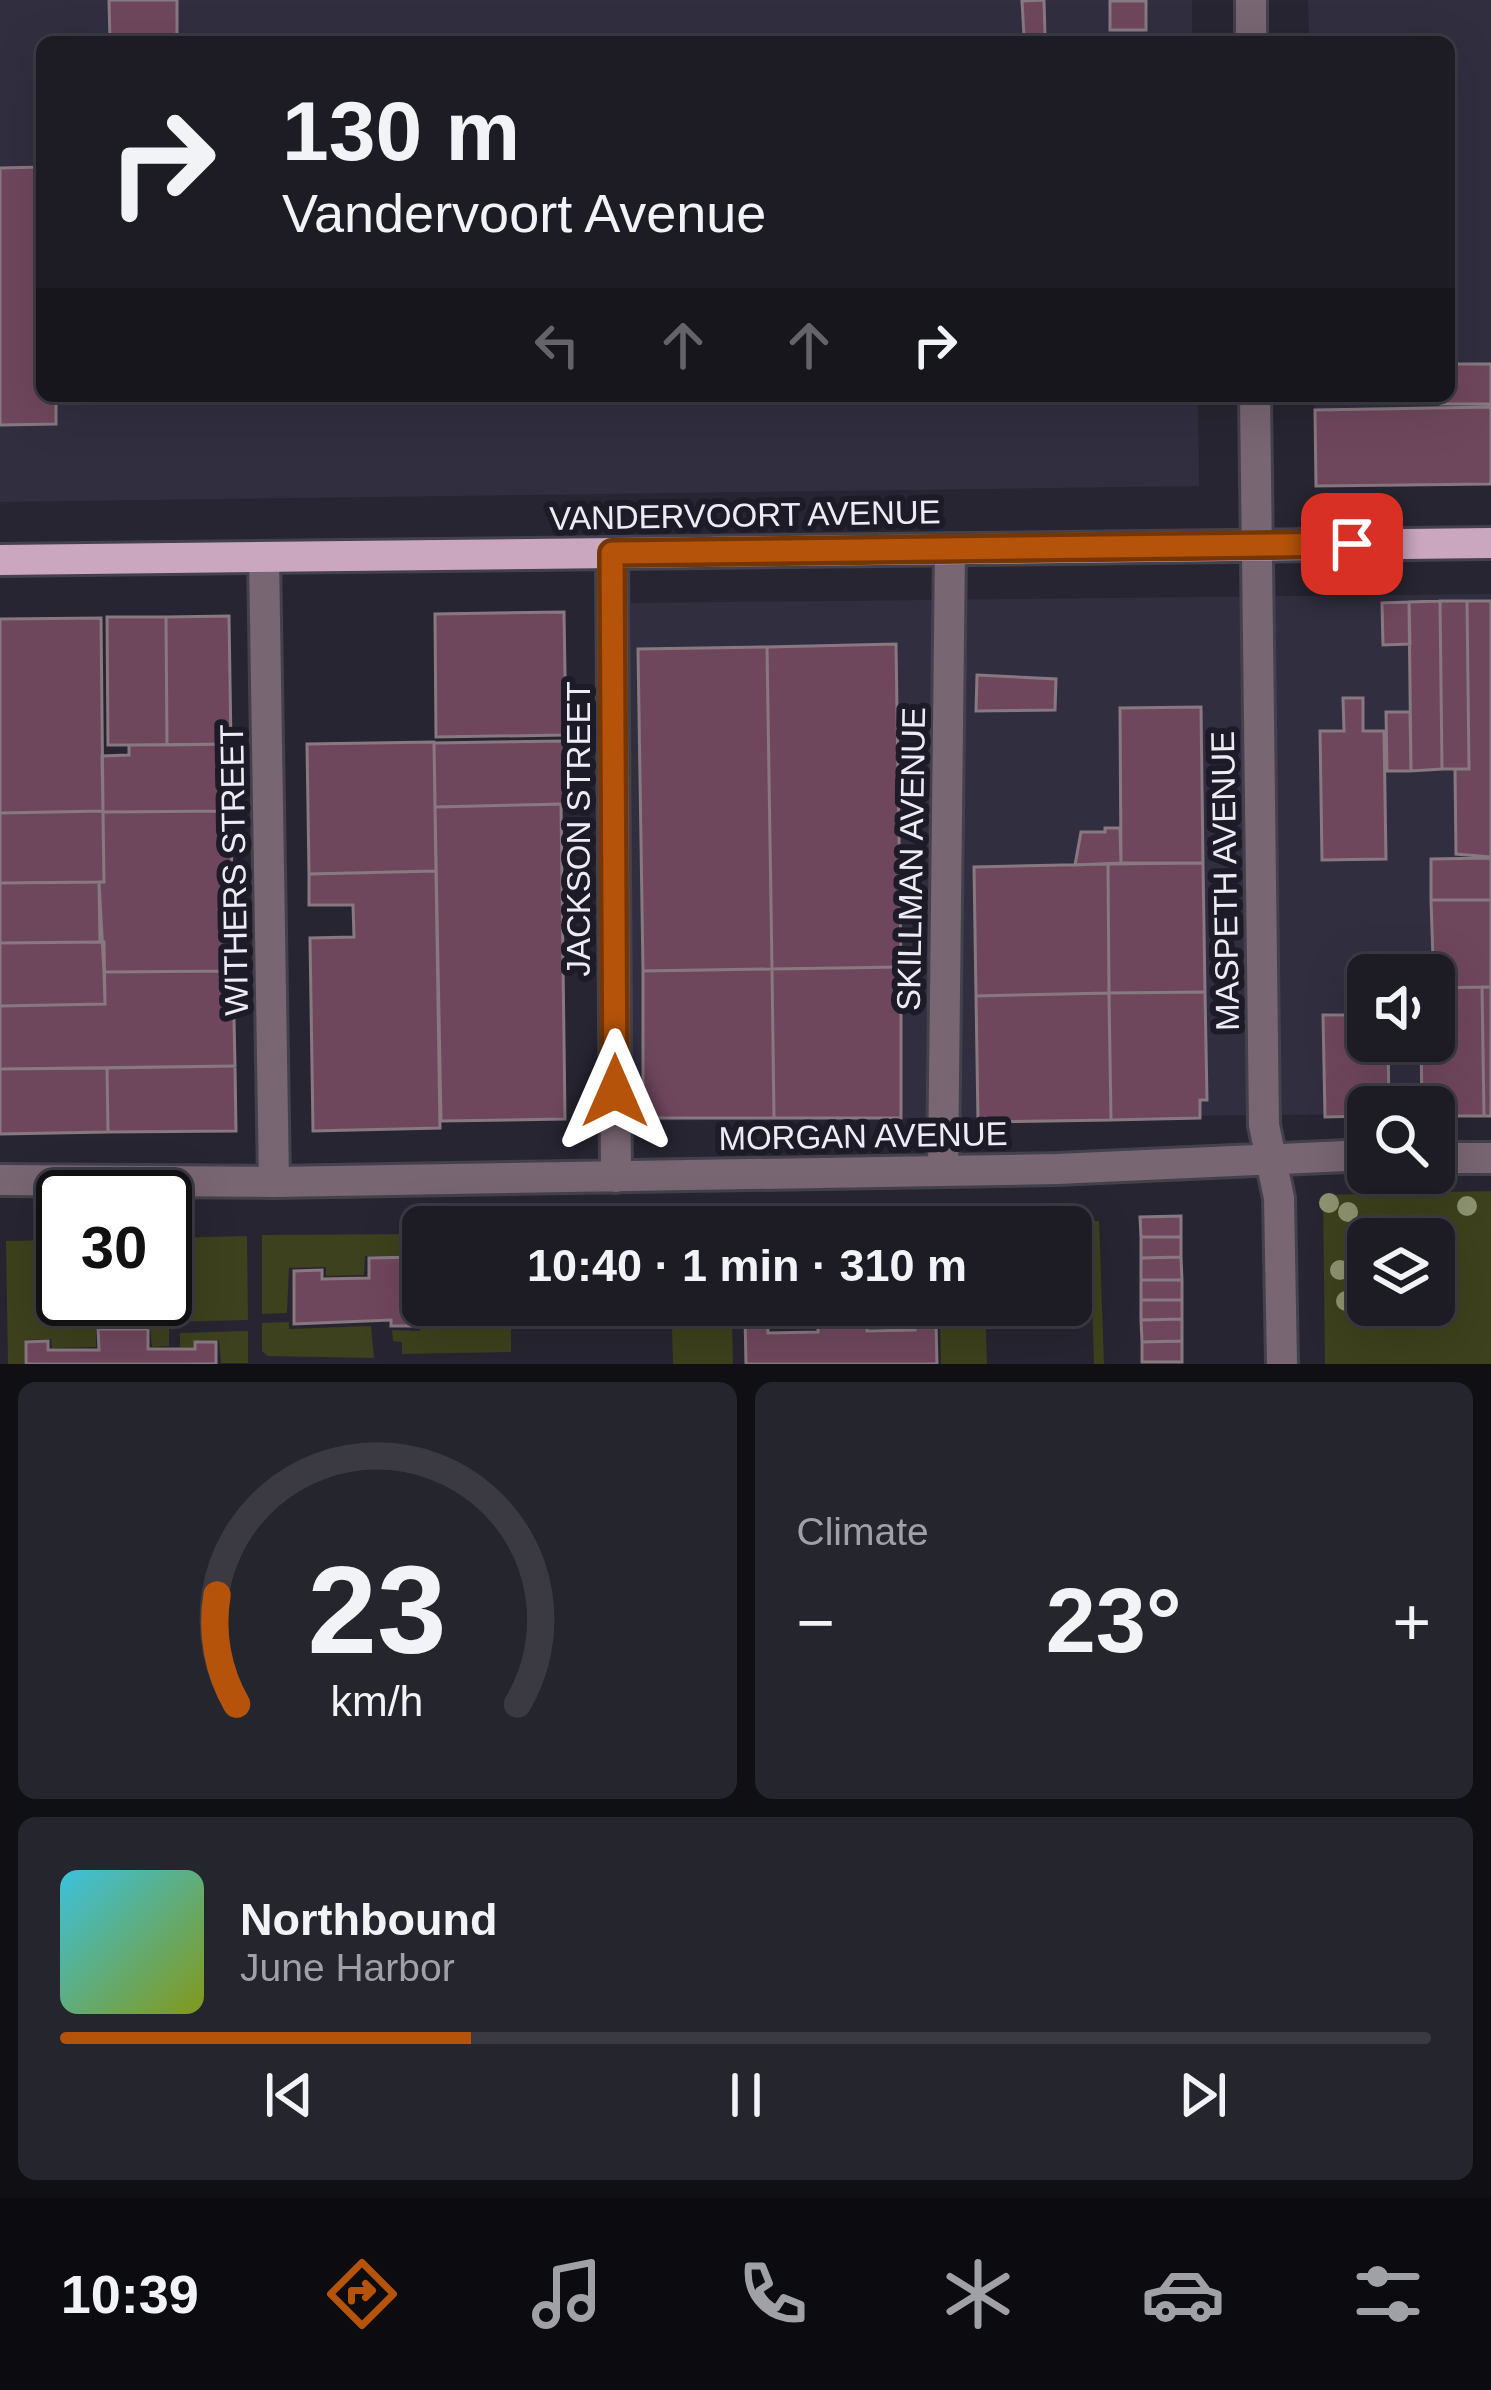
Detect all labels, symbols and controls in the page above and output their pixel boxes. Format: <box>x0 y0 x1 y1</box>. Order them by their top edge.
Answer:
icon: right <box>84 84 240 240</box>
text: 130 m <box>282 84 520 178</box>
text: Vandervoort Avenue <box>282 183 766 243</box>
icon: left <box>524 312 590 378</box>
icon: ahead <box>650 312 716 378</box>
icon: ahead <box>776 312 842 378</box>
icon: right <box>902 312 968 378</box>
street label: VANDERVOORT AVENUE <box>549 493 941 537</box>
pin <box>1301 493 1403 595</box>
icon: arrive <box>1319 511 1385 577</box>
street label: JACKSON STREET <box>560 681 597 977</box>
street label: SKILLMAN AVENUE <box>890 707 932 1011</box>
street label: WITHERS STREET <box>213 724 255 1016</box>
street label: MASPETH AVENUE <box>1204 731 1246 1031</box>
map controls <box>1347 954 1455 1326</box>
button: sound <box>1347 954 1455 1062</box>
position arrow <box>552 1028 678 1154</box>
button: search <box>1347 1086 1455 1194</box>
street label: MORGAN AVENUE <box>718 1115 1008 1157</box>
speed limit sign: 30 <box>36 1170 192 1326</box>
button: layers <box>1347 1218 1455 1326</box>
text: 10:40 · 1 min · 310 m <box>527 1240 967 1291</box>
text: Climate <box>797 1510 929 1553</box>
text: 23 <box>308 1540 447 1679</box>
text: 23° <box>1046 1571 1182 1671</box>
text: − <box>797 1585 835 1659</box>
text: + <box>1392 1585 1431 1659</box>
text: km/h <box>331 1676 424 1724</box>
text: Northbound <box>240 1894 497 1945</box>
text: June Harbor <box>240 1946 455 1989</box>
icon: previous <box>256 2062 322 2128</box>
icon: pause <box>713 2062 779 2128</box>
icon: next <box>1170 2062 1236 2128</box>
icon: directions <box>320 2252 404 2336</box>
icon: music <box>525 2252 609 2336</box>
icon: phone <box>731 2252 815 2336</box>
icon: climate <box>936 2252 1020 2336</box>
icon: car <box>1141 2252 1225 2336</box>
icon: filters <box>1346 2252 1430 2336</box>
text: 10:39 <box>61 2264 199 2324</box>

